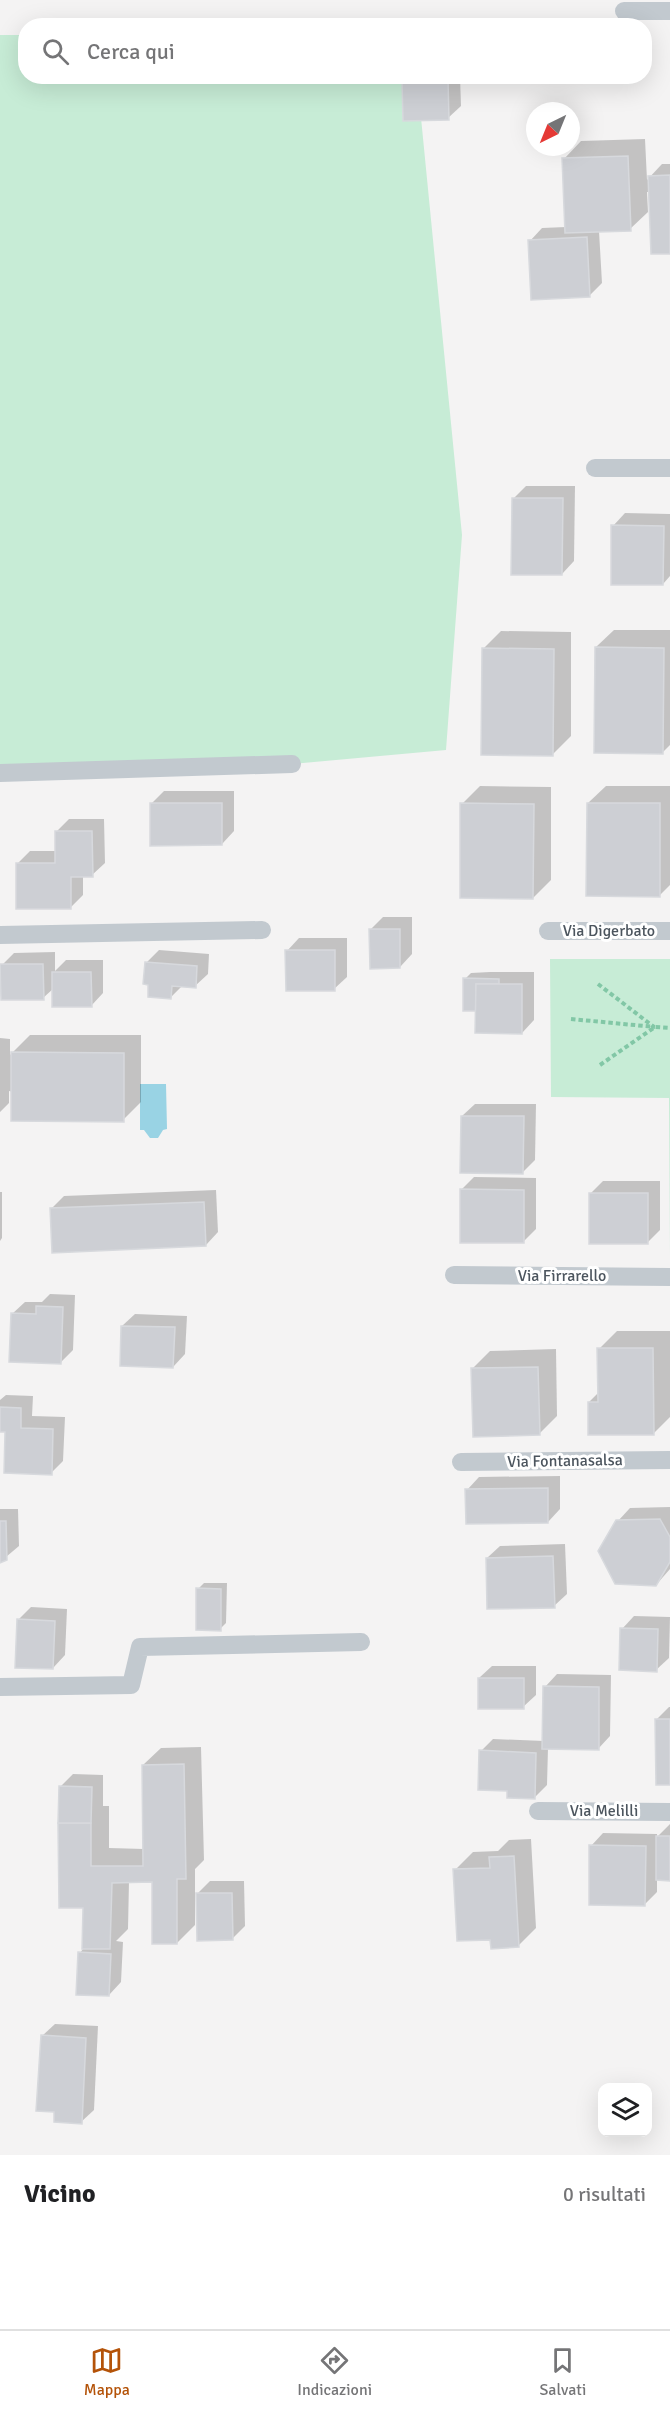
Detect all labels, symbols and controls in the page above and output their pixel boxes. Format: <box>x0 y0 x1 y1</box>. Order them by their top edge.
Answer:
search box <box>18 18 652 84</box>
icon: search <box>39 35 72 68</box>
text: Cerca qui <box>87 38 175 65</box>
north arrow <box>526 102 580 156</box>
street label: Via Digerbato <box>563 921 655 941</box>
street label: Via Firrarello <box>518 1266 606 1286</box>
street label: Via Fontanasalsa <box>507 1450 623 1472</box>
street label: Via Melilli <box>570 1801 638 1821</box>
map controls <box>598 2083 652 2137</box>
button: layers <box>598 2083 652 2137</box>
text: Vicino <box>24 2178 96 2210</box>
text: 0 risultati <box>563 2182 646 2207</box>
tab: Mappa <box>84 2344 130 2400</box>
tab: Indicazioni <box>297 2344 372 2400</box>
tab: Salvati <box>539 2344 586 2400</box>

